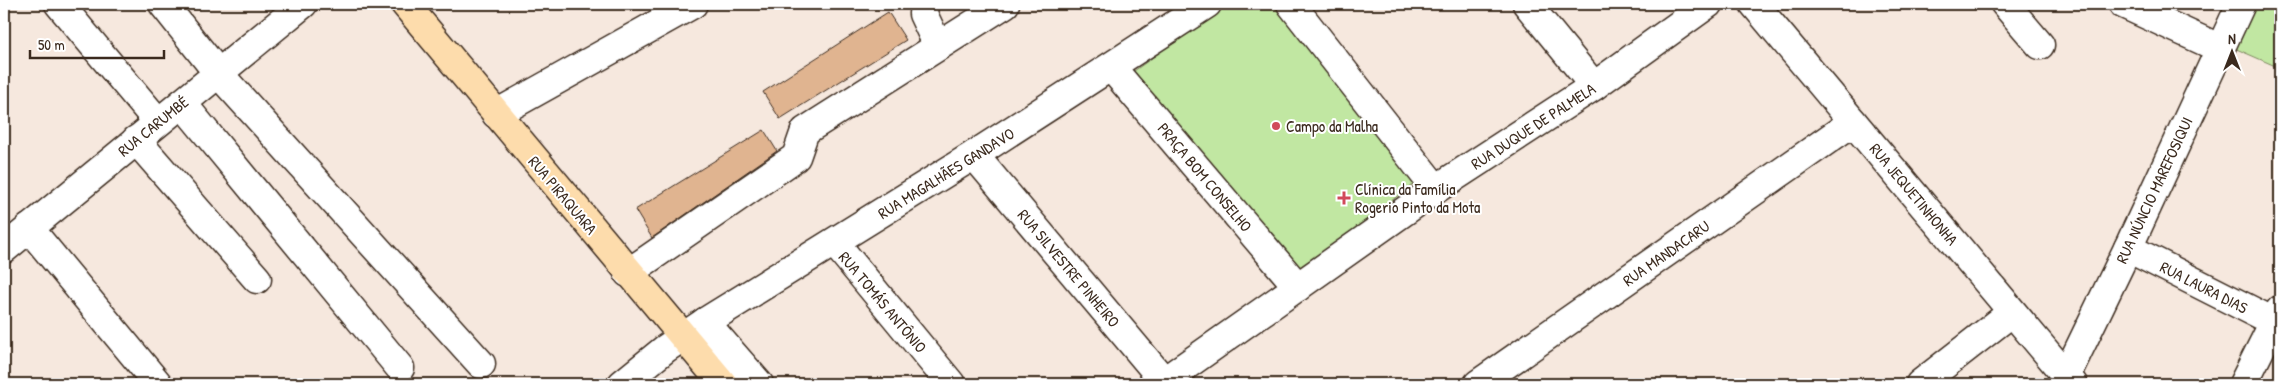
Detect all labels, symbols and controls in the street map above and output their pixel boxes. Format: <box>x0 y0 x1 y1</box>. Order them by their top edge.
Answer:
scale bar <box>30 28 164 60</box>
north arrow <box>2206 28 2256 78</box>
text: N <box>2228 29 2236 48</box>
text: 50 m <box>38 34 65 55</box>
street label: RUA DUQUE DE PALMELA <box>1467 77 1600 174</box>
street label: RUA CARUMBÉ <box>113 91 193 161</box>
street label: RUA NÚNCIO MAREFOSIQUI <box>2110 113 2198 267</box>
place label: Campo da Malha <box>1286 115 1378 137</box>
street label: PRAÇA BOM CONSELHO <box>1153 118 1257 236</box>
marker: Campo da Malha <box>1270 120 1282 132</box>
street label: RUA MAGALHÃES GANDAVO <box>874 122 1018 224</box>
street label: RUA JEQUETINHONHA <box>1865 138 1963 250</box>
street label: RUA PIRAQUARA <box>524 151 602 239</box>
place label: Clínica da Família Rogerio Pinto da Mota <box>1355 178 1480 218</box>
marker: Clínica da Família Rogerio Pinto da Mota <box>1337 191 1351 205</box>
street label: RUA SILVESTRE PINHEIRO <box>1013 204 1125 332</box>
street label: RUA MANDACARU <box>1618 215 1714 291</box>
street label: RUA TOMÁS ANTÔNIO <box>834 247 932 357</box>
street label: RUA LAURA DIAS <box>2157 256 2252 319</box>

